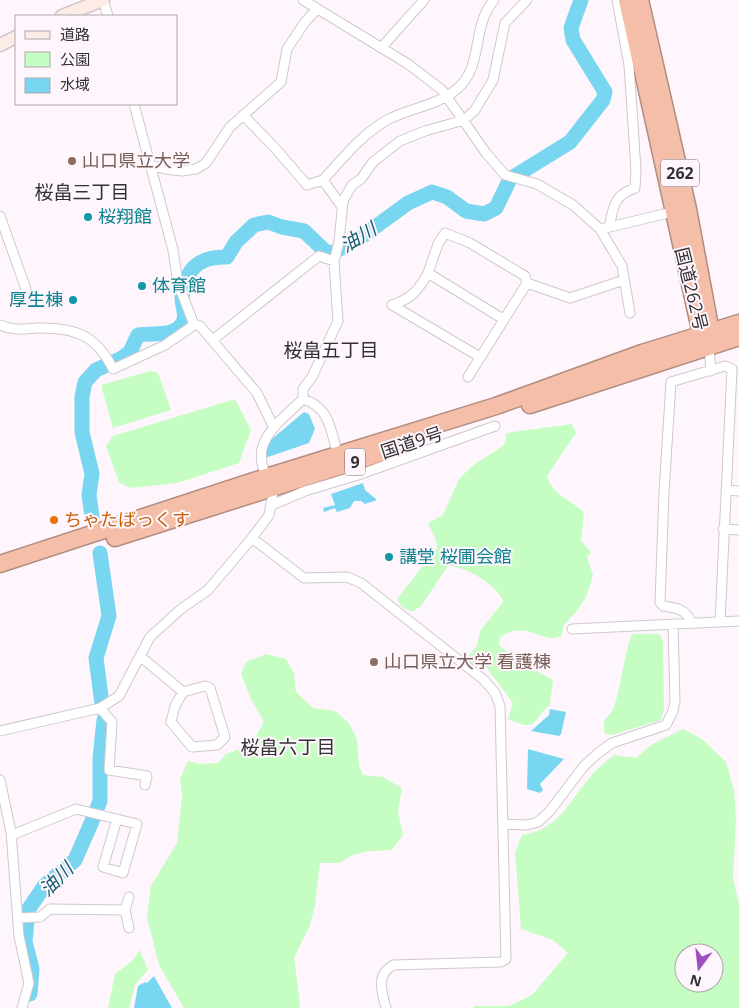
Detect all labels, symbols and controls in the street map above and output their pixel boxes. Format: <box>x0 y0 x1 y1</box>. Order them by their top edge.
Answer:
legend <box>15 15 178 105</box>
text: 道路 <box>60 24 90 44</box>
text: 公園 <box>60 49 90 69</box>
text: 水域 <box>60 74 90 94</box>
place label: 山口県立大学 <box>82 148 190 172</box>
marker: 山口県立大学 <box>66 155 78 167</box>
road number: 262 <box>661 160 699 187</box>
district label: 桜畠三丁目 <box>34 179 130 205</box>
place label: 桜翔館 <box>98 204 152 228</box>
marker: 桜翔館 <box>82 211 94 223</box>
water label: 油川 <box>335 215 383 258</box>
street label: 国道262号 <box>670 245 714 333</box>
place label: 体育館 <box>152 273 206 297</box>
marker: 体育館 <box>136 280 148 292</box>
place label: 厚生棟 <box>9 287 63 311</box>
marker: 厚生棟 <box>67 294 79 306</box>
district label: 桜畠五丁目 <box>283 337 379 363</box>
street label: 国道9号 <box>377 421 446 463</box>
road number: 9 <box>345 448 365 476</box>
place label: ちゃたばっくす <box>64 507 190 531</box>
marker: ちゃたばっくす <box>48 514 60 526</box>
place label: 講堂 桜圃会館 <box>399 544 512 568</box>
marker: 講堂 桜圃会館 <box>383 551 395 563</box>
place label: 山口県立大学 看護棟 <box>384 649 551 673</box>
marker: 山口県立大学 看護棟 <box>368 656 380 668</box>
district label: 桜畠六丁目 <box>240 734 336 760</box>
water label: 油川 <box>33 855 80 902</box>
north arrow <box>674 943 724 993</box>
text: N <box>688 970 703 992</box>

